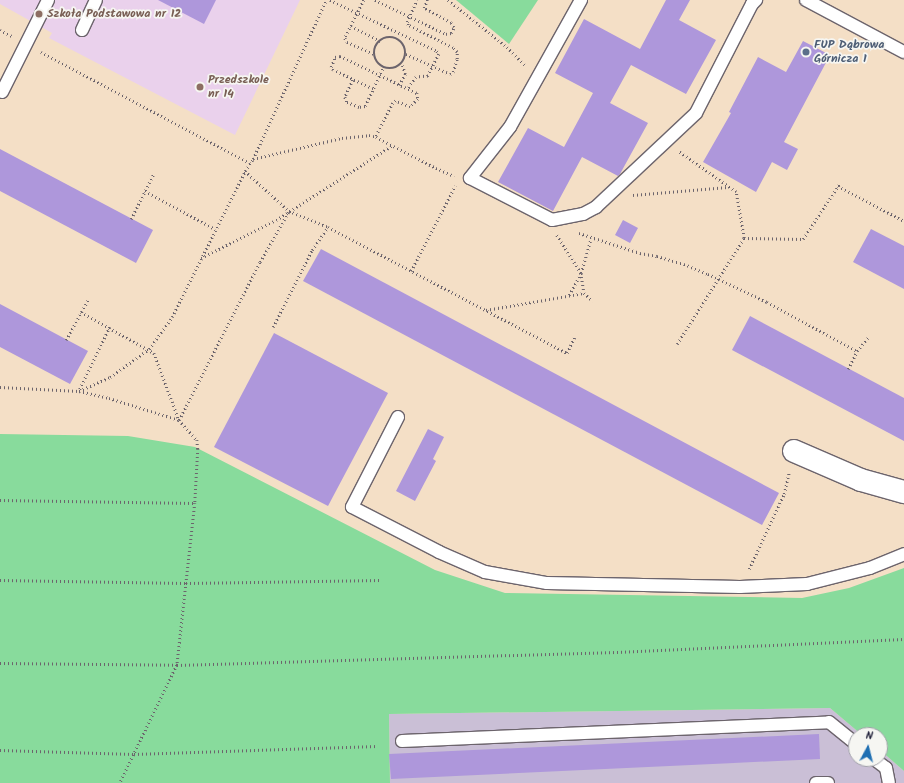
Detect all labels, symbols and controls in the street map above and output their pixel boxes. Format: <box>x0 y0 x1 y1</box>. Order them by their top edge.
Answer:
place label: Szkoła Podstawowa nr 12 <box>47 7 181 21</box>
marker: Szkoła Podstawowa nr 12 <box>34 9 44 19</box>
place label: FUP Dąbrowa Górnicza 1 <box>814 38 884 66</box>
marker: FUP Dąbrowa Górnicza 1 <box>801 47 811 57</box>
place label: Przedszkole nr 14 <box>208 73 269 101</box>
marker: Przedszkole nr 14 <box>195 82 205 92</box>
north arrow <box>848 727 888 767</box>
text: N <box>865 727 874 745</box>

